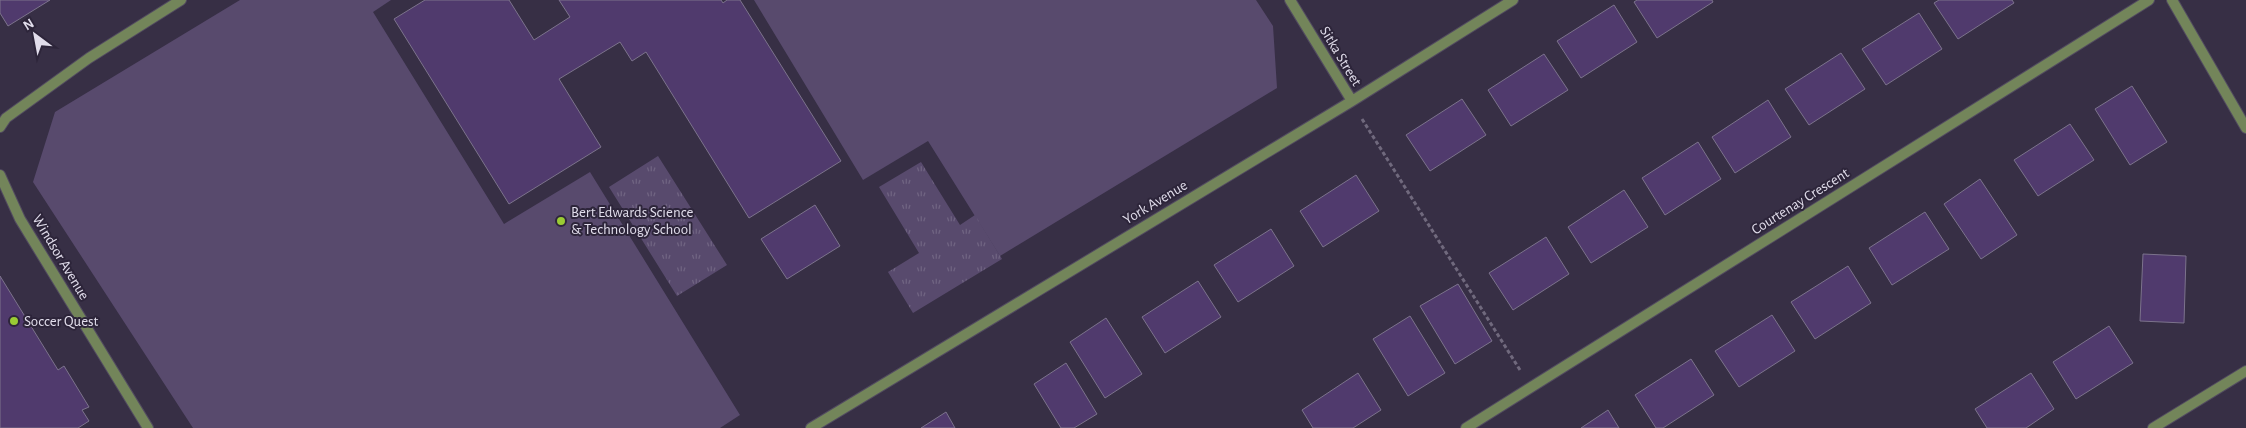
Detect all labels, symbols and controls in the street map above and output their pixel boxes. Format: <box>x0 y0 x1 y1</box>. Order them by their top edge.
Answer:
north arrow <box>10 10 60 60</box>
text: N <box>21 16 36 33</box>
street label: Sitka Street <box>1317 24 1364 89</box>
street label: Courtenay Crescent <box>1749 165 1852 237</box>
street label: York Avenue <box>1121 177 1190 227</box>
place label: Bert Edwards Science & Technology School <box>571 205 693 237</box>
street label: Windsor Avenue <box>29 212 92 302</box>
marker: Bert Edwards Science & Technology School <box>555 215 567 227</box>
place label: Soccer Quest <box>24 314 99 329</box>
marker: Soccer Quest <box>8 315 20 327</box>

